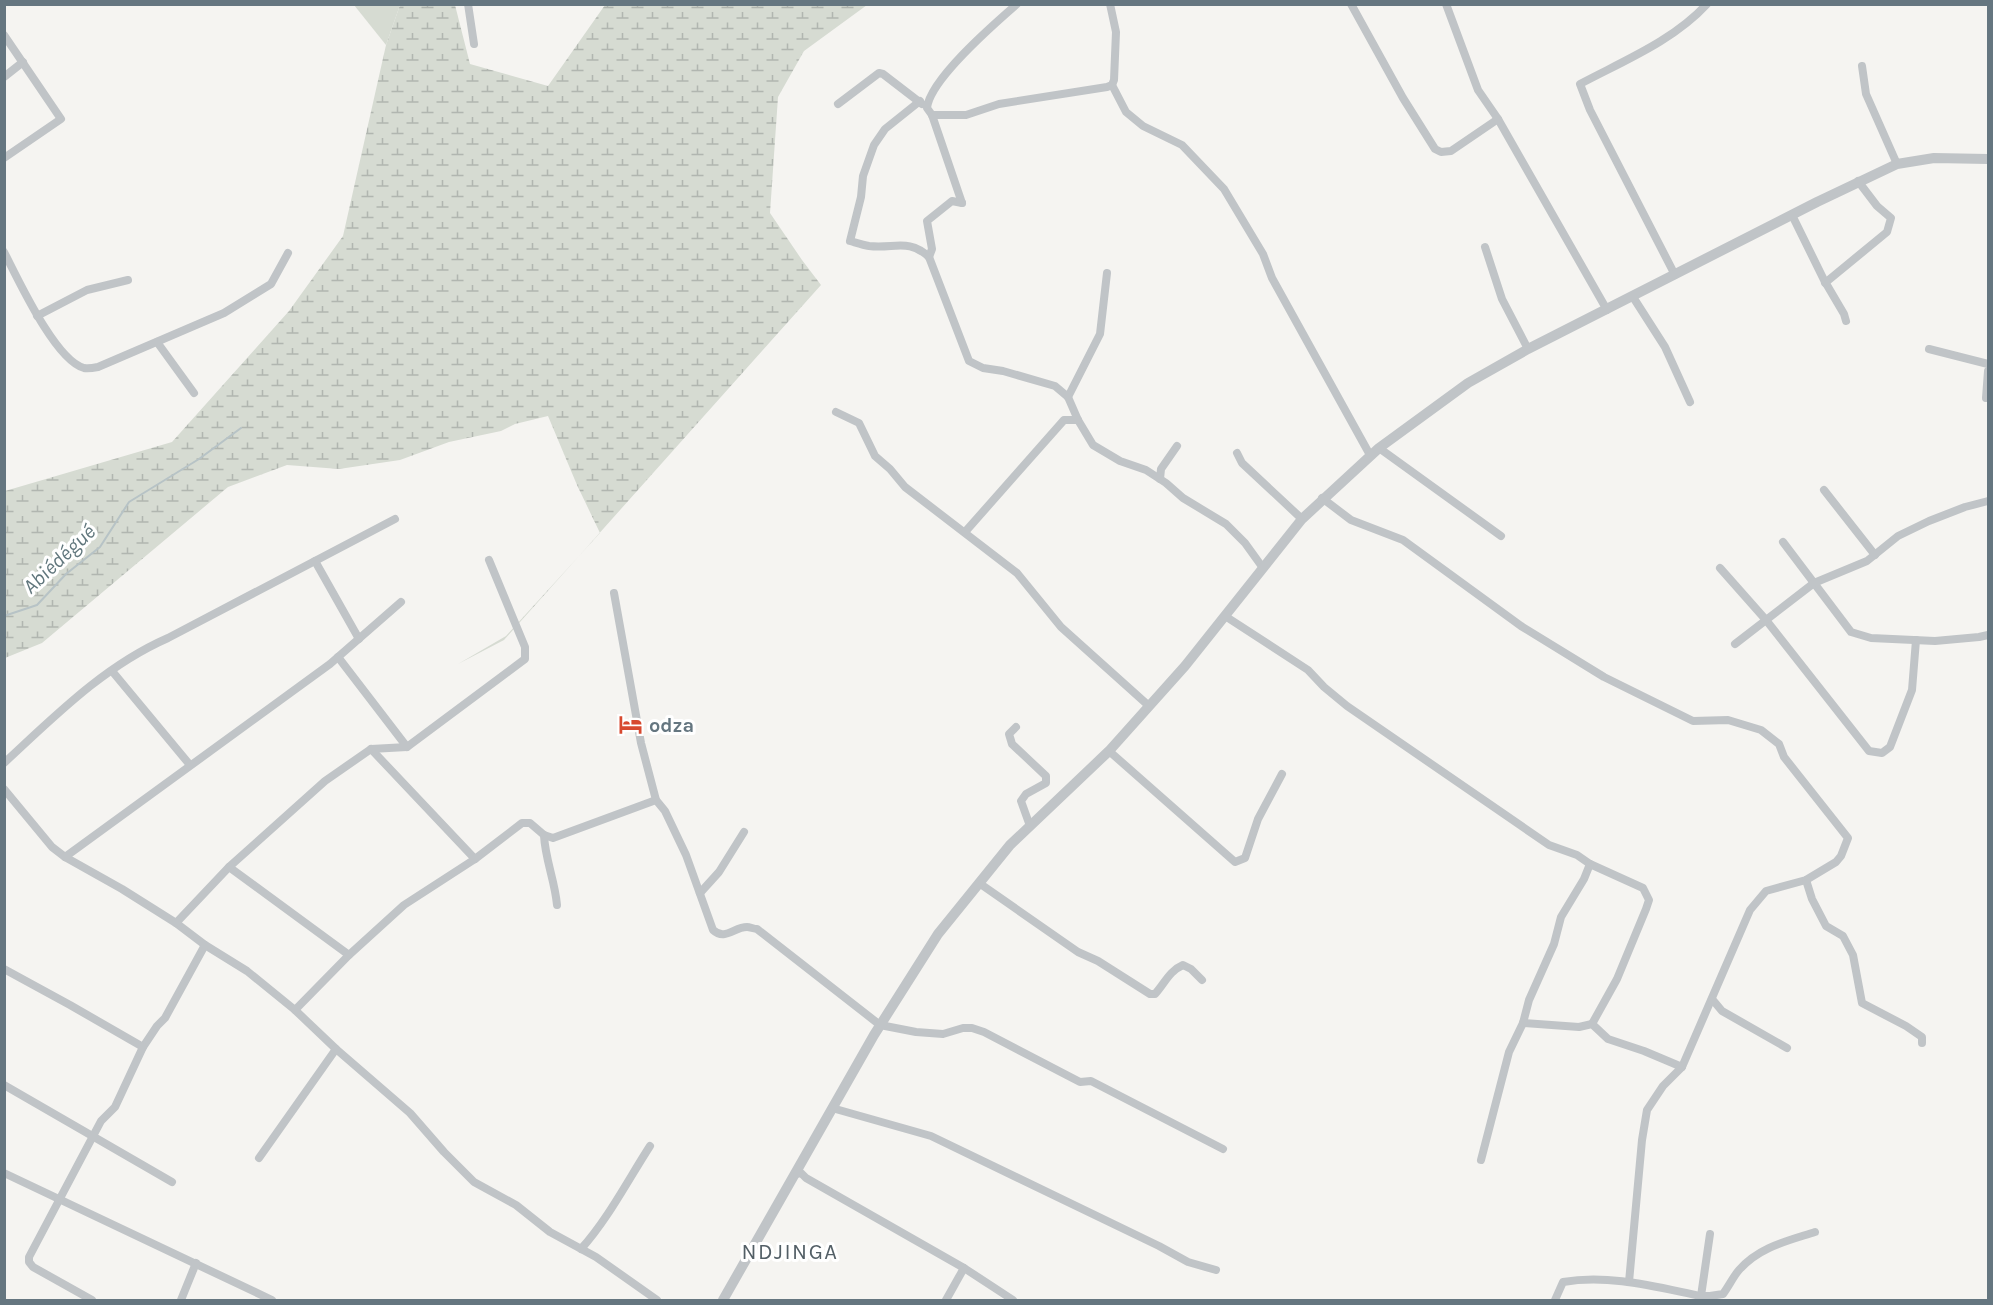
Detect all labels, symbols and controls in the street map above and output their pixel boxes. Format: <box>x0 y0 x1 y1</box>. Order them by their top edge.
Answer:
water label: Abiédégué <box>18 519 100 598</box>
hotel icon: odza <box>618 712 644 738</box>
place label: odza <box>649 714 694 737</box>
district label: NDJINGA <box>742 1239 838 1265</box>

